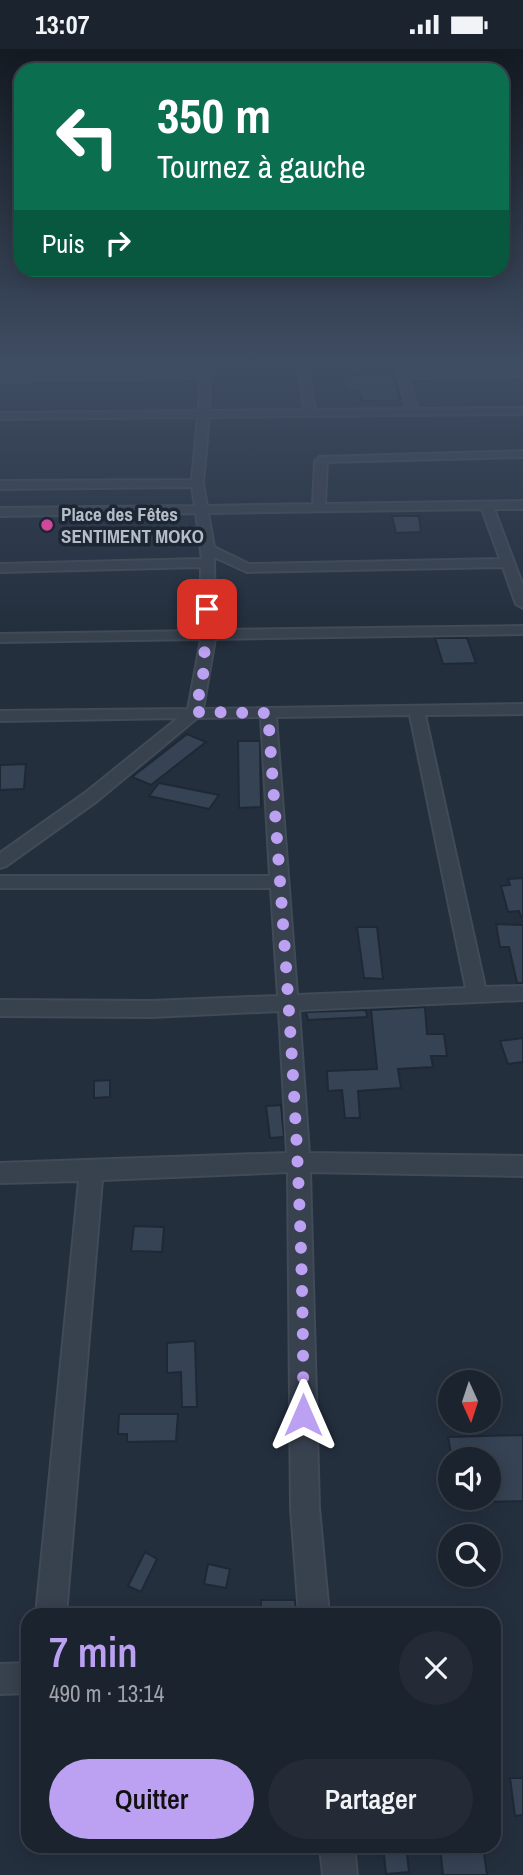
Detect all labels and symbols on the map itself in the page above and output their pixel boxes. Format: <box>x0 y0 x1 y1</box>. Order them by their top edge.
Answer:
place label: Place des Fêtes SENTIMENT MOKO <box>61 501 204 549</box>
marker: Place des Fêtes SENTIMENT MOKO <box>39 517 55 533</box>
pin <box>177 579 237 639</box>
north arrow <box>438 1370 500 1433</box>
position arrow <box>266 1378 340 1452</box>

